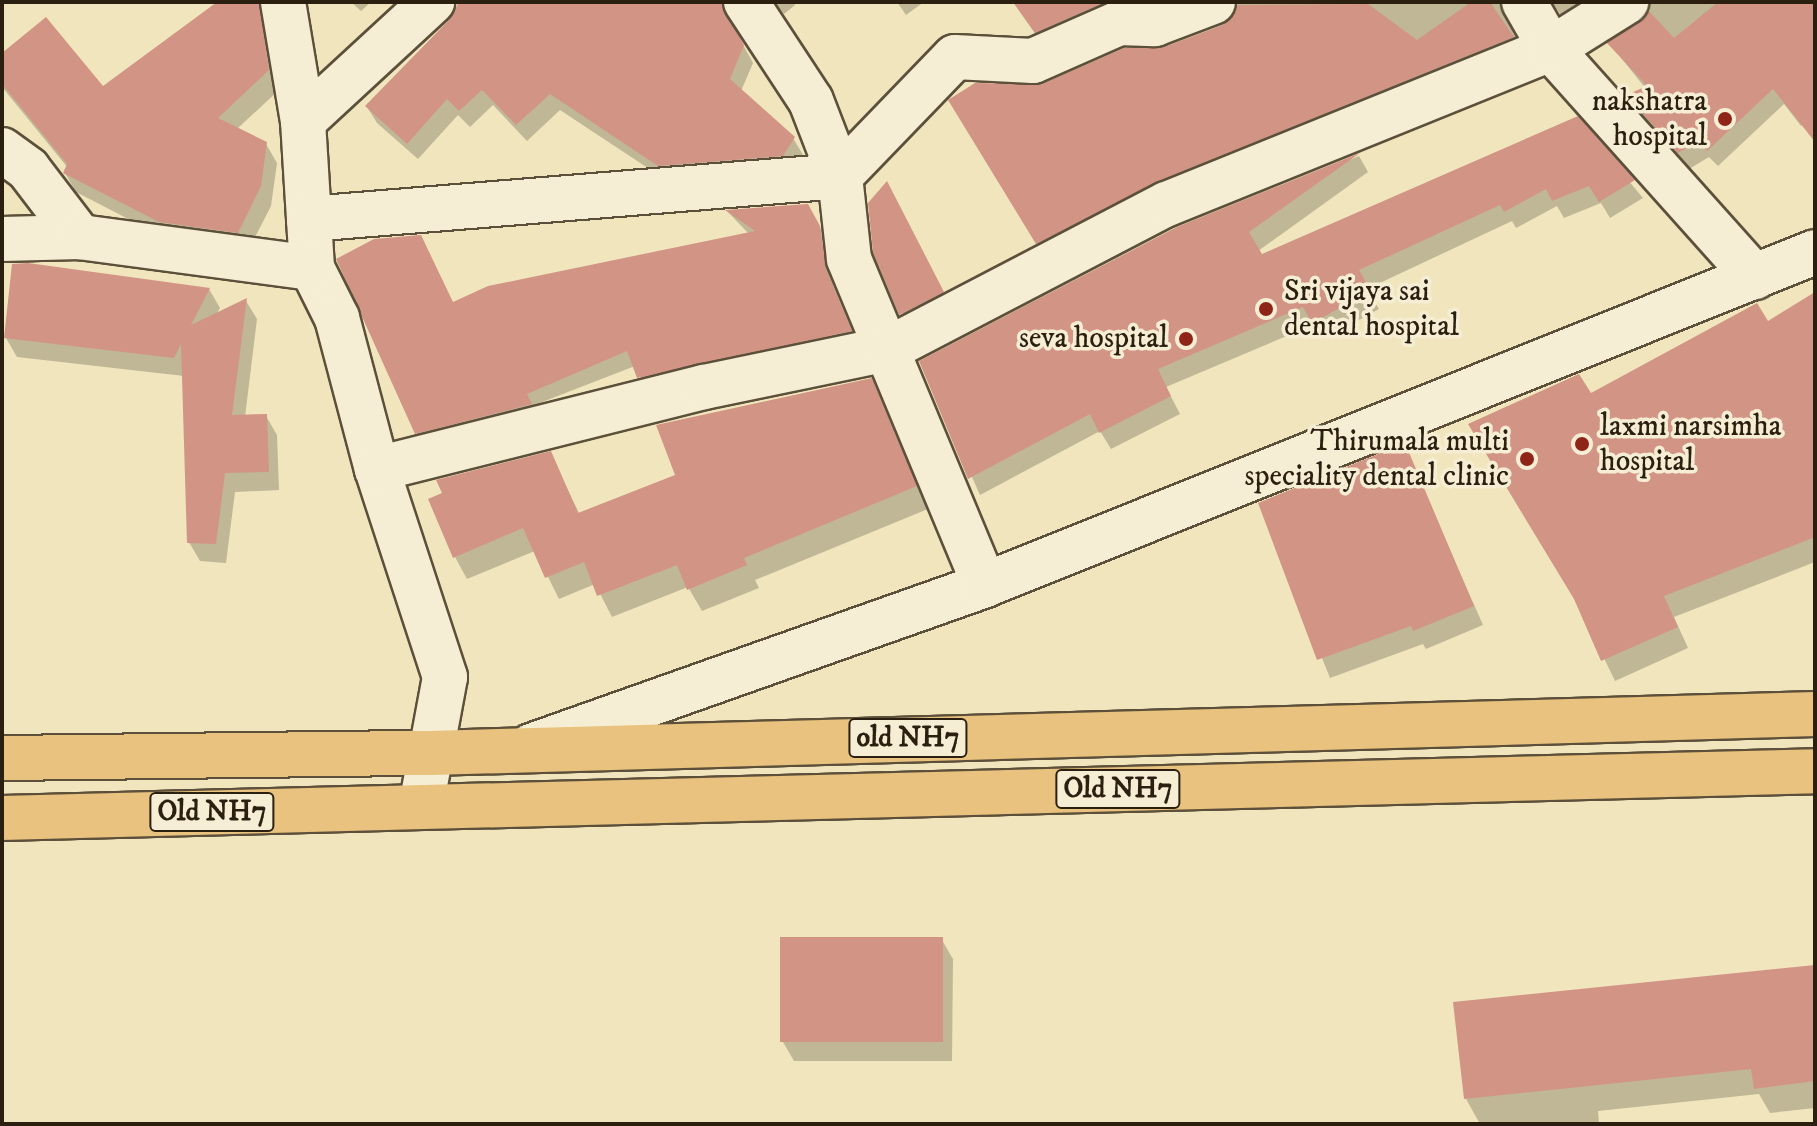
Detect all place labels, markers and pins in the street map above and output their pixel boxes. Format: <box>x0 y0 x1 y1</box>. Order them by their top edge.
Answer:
place label: nakshatra hospital <box>1592 84 1707 154</box>
marker: nakshatra hospital <box>1714 108 1736 130</box>
place label: Sri vijaya sai dental hospital <box>1284 274 1459 344</box>
marker: Sri vijaya sai dental hospital <box>1255 298 1277 320</box>
place label: seva hospital <box>1019 321 1168 357</box>
marker: seva hospital <box>1175 328 1197 350</box>
place label: laxmi narsimha hospital <box>1600 409 1782 480</box>
place label: Thirumala multi speciality dental clinic <box>1245 424 1509 494</box>
marker: laxmi narsimha hospital <box>1571 433 1593 455</box>
marker: Thirumala multi speciality dental clinic <box>1516 448 1538 470</box>

